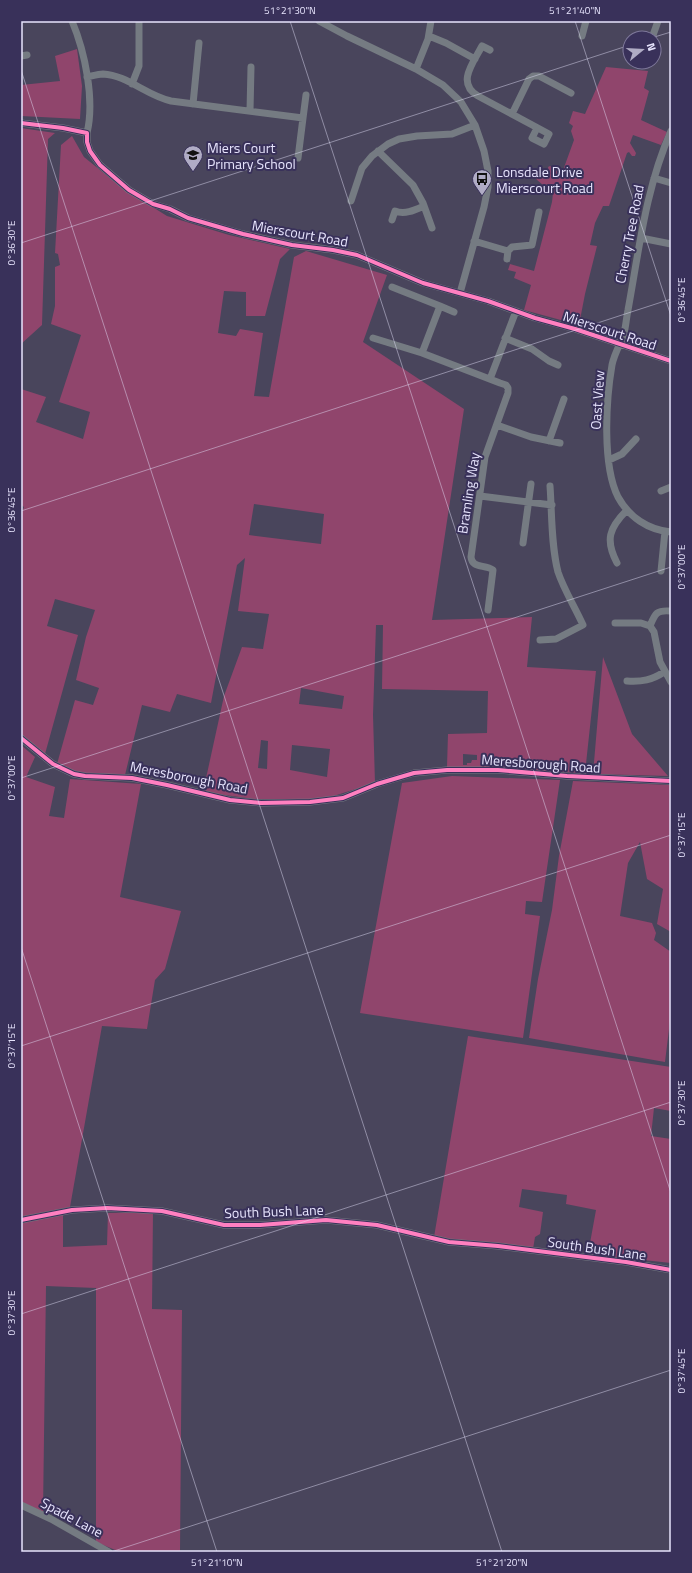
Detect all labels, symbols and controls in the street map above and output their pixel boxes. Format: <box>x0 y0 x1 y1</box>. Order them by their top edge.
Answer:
text: 51°21'30"N <box>264 3 316 18</box>
text: 51°21'40"N <box>549 3 601 18</box>
north arrow <box>622 30 662 70</box>
text: N <box>643 41 660 53</box>
place label: Miers Court Primary School <box>207 137 296 174</box>
school or university icon: Miers Court Primary School <box>182 144 204 172</box>
place label: Lonsdale Drive Mierscourt Road <box>496 161 593 198</box>
bus stop icon: Lonsdale Drive Mierscourt Road <box>471 168 493 196</box>
street label: Cherry Tree Road <box>609 183 649 285</box>
street label: Mierscourt Road <box>250 214 350 252</box>
text: 0°36'30"E <box>4 220 19 265</box>
text: 0°36'45"E <box>674 277 689 322</box>
street label: Mierscourt Road <box>561 305 659 355</box>
street label: Oast View <box>584 369 610 430</box>
street label: Bramling Way <box>451 451 485 535</box>
text: 0°36'45"E <box>4 487 19 532</box>
text: 0°37'00"E <box>674 544 689 589</box>
street label: Meresborough Road <box>481 748 601 778</box>
text: 0°37'00"E <box>4 755 19 800</box>
street label: Meresborough Road <box>128 755 250 799</box>
text: 0°37'15"E <box>674 812 689 857</box>
text: 0°37'15"E <box>4 1023 19 1068</box>
text: 0°37'30"E <box>674 1080 689 1125</box>
street label: South Bush Lane <box>224 1199 324 1223</box>
street label: South Bush Lane <box>546 1231 648 1265</box>
text: 0°37'30"E <box>4 1290 19 1335</box>
text: 0°37'45"E <box>674 1348 689 1393</box>
street label: Spade Lane <box>37 1492 107 1542</box>
text: 51°21'10"N <box>191 1555 243 1570</box>
text: 51°21'20"N <box>476 1555 528 1570</box>

